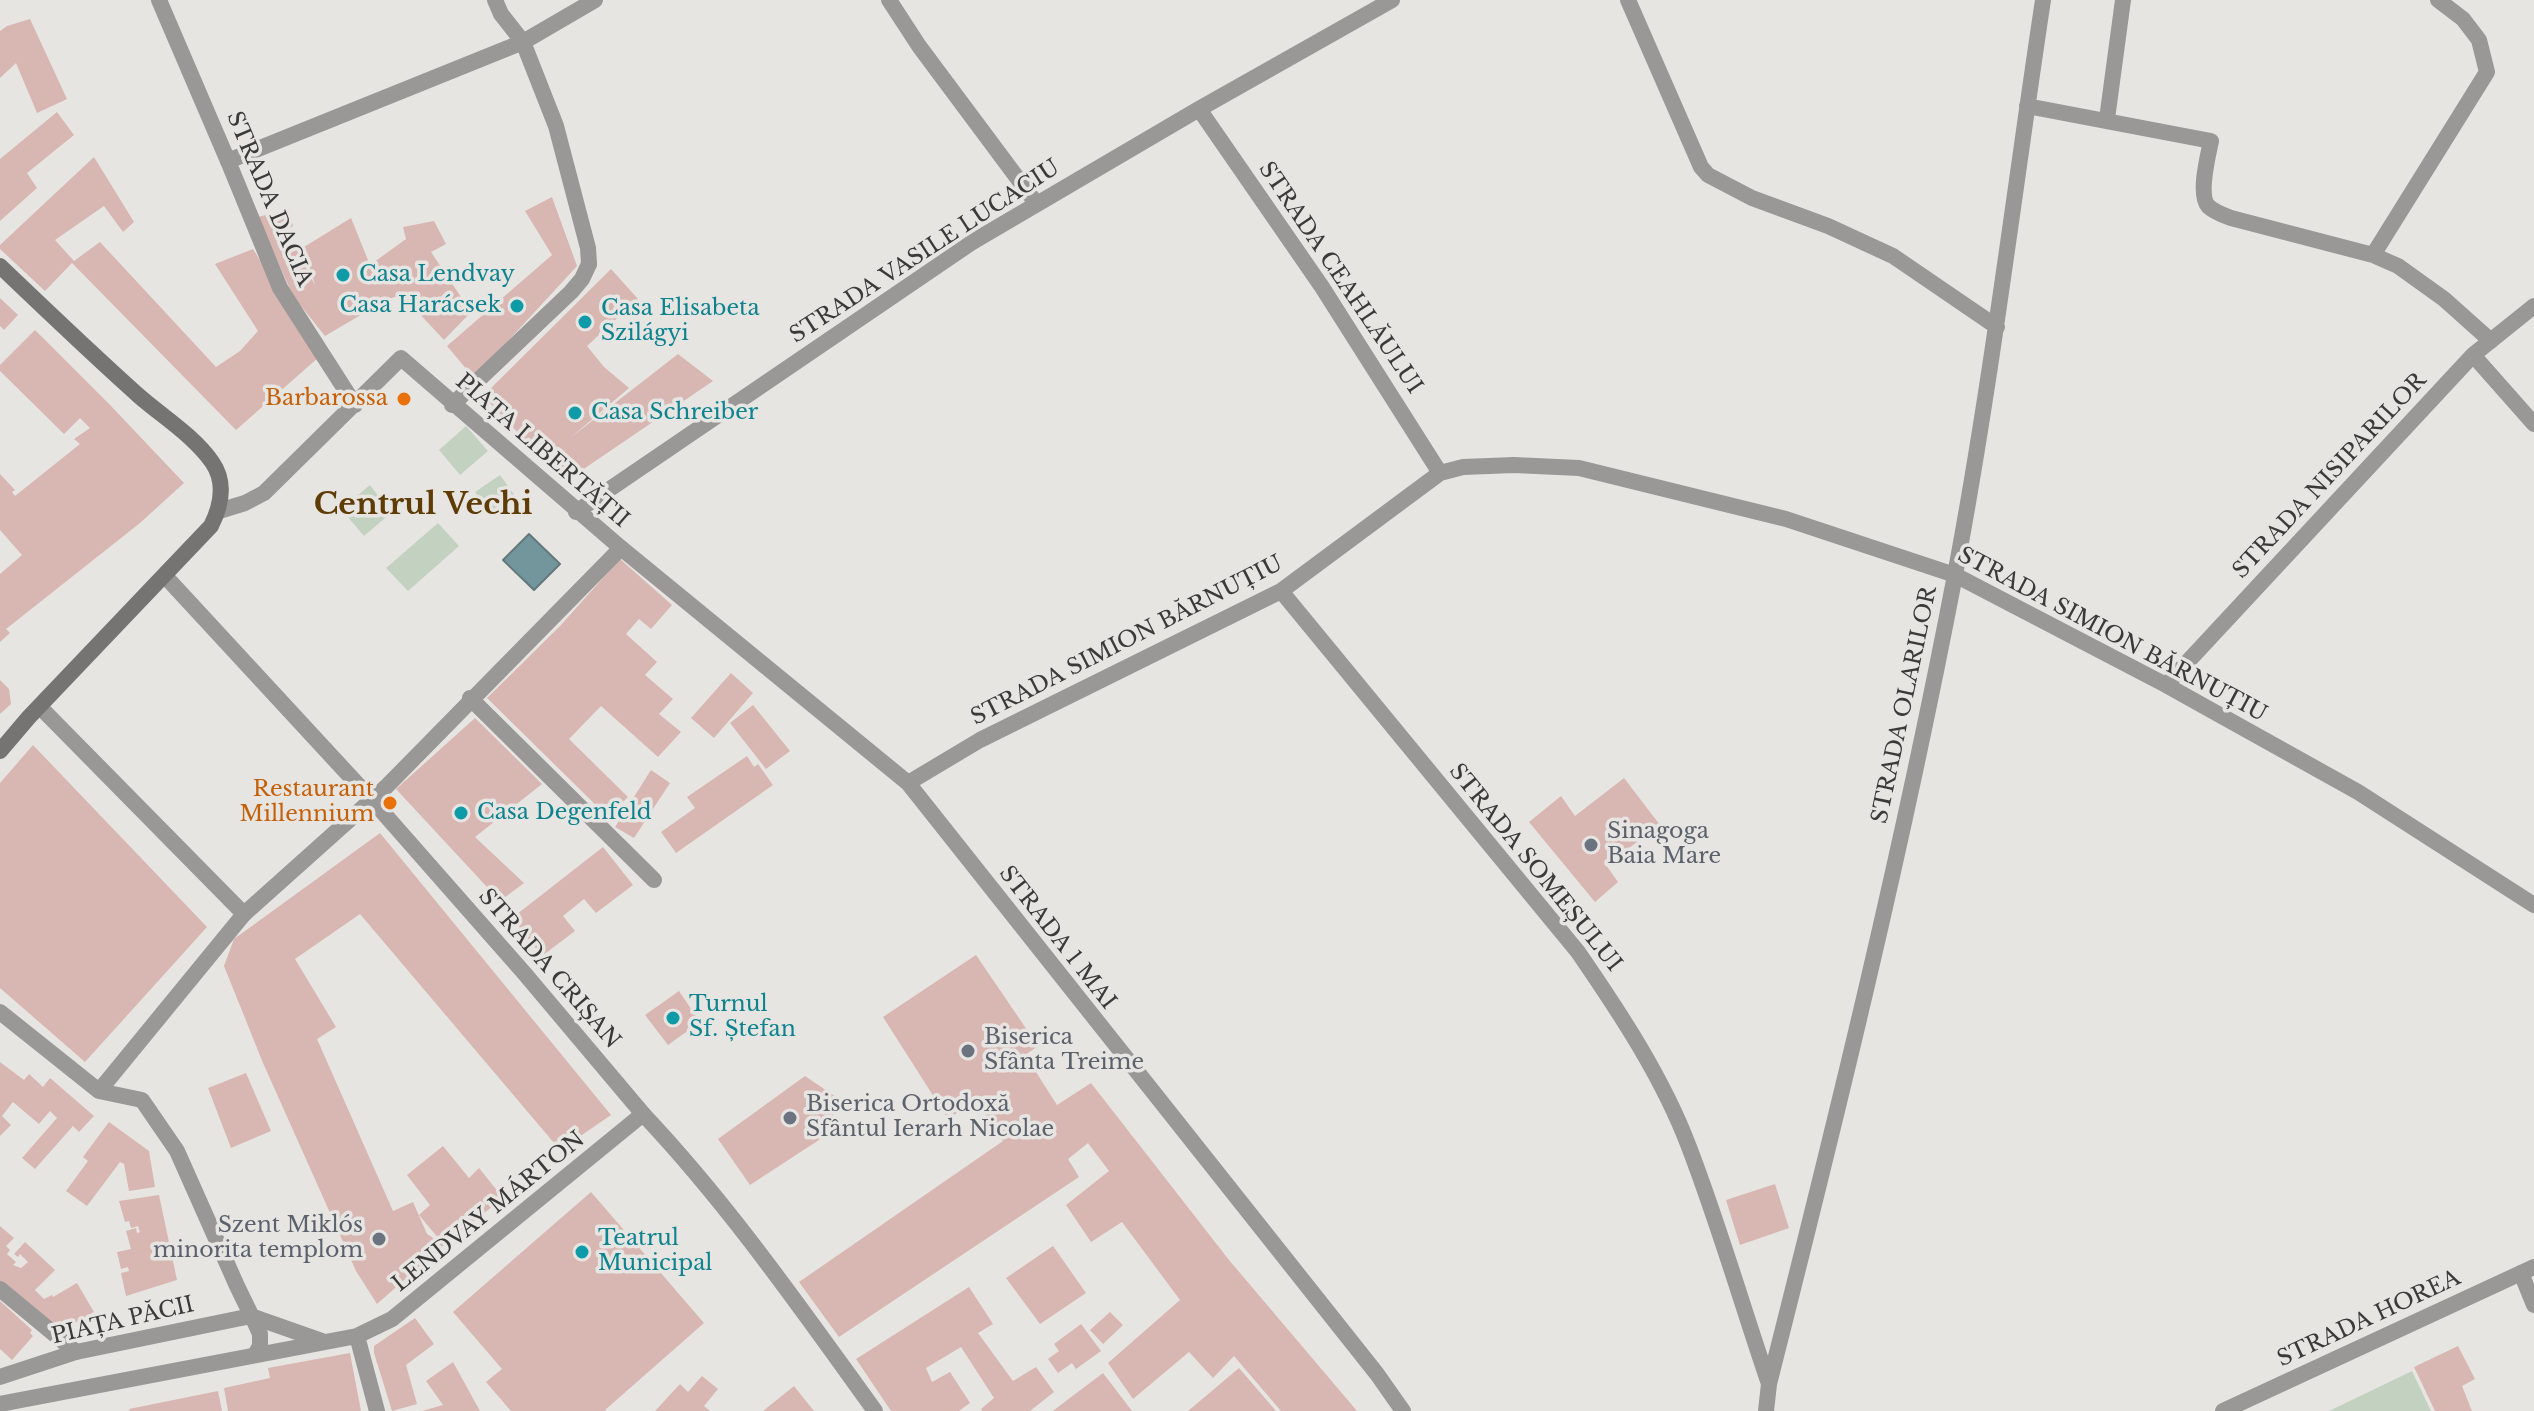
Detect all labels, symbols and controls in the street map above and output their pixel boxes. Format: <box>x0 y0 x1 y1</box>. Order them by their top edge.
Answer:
street label: STRADA DACIA <box>220 108 318 290</box>
street label: STRADA VASILE LUCACIU <box>785 155 1065 349</box>
street label: STRADA CEAHLĂULUI <box>1252 157 1428 399</box>
place label: Casa Lendvay <box>359 262 515 288</box>
marker: Casa Lendvay <box>334 266 352 284</box>
place label: Casa Harácsek <box>340 293 501 319</box>
place label: Casa Elisabeta Szilágyi <box>601 296 760 348</box>
marker: Casa Harácsek <box>508 297 526 315</box>
marker: Casa Elisabeta Szilágyi <box>576 313 594 331</box>
street label: STRADA NISIPARILOR <box>2228 368 2432 584</box>
street label: PIAȚA LIBERTĂȚII <box>450 369 634 533</box>
place label: Barbarossa <box>265 386 388 412</box>
marker: Barbarossa <box>395 390 413 408</box>
place label: Casa Schreiber <box>591 400 758 426</box>
marker: Casa Schreiber <box>566 404 584 422</box>
district label: Centrul Vechi <box>314 488 532 524</box>
street label: STRADA SIMION BĂRNUȚIU <box>1953 542 2271 728</box>
street label: STRADA SIMION BĂRNUȚIU <box>967 551 1287 731</box>
street label: STRADA OLARILOR <box>1867 584 1943 826</box>
street label: STRADA SOMEȘULUI <box>1443 759 1627 977</box>
place label: Restaurant Millennium <box>239 777 374 828</box>
marker: Restaurant Millennium <box>381 794 399 812</box>
place label: Casa Degenfeld <box>477 800 652 826</box>
marker: Casa Degenfeld <box>452 804 470 822</box>
place label: Sinagoga Baia Mare <box>1607 819 1721 870</box>
marker: Sinagoga Baia Mare <box>1582 836 1600 854</box>
street label: STRADA 1 MAI <box>993 861 1121 1015</box>
street label: STRADA CRIȘAN <box>472 884 626 1054</box>
place label: Turnul Sf. Ștefan <box>689 992 796 1044</box>
marker: Turnul Sf. Ștefan <box>664 1009 682 1027</box>
place label: Biserica Sfânta Treime <box>984 1025 1144 1076</box>
marker: Biserica Sfânta Treime <box>959 1042 977 1060</box>
place label: Biserica Ortodoxă Sfântul Ierarh Nicolae <box>806 1092 1054 1144</box>
marker: Biserica Ortodoxă Sfântul Ierarh Nicolae <box>781 1109 799 1127</box>
street label: LENDVAY MÁRTON <box>388 1126 590 1298</box>
place label: Szent Miklós minorita templom <box>153 1213 363 1264</box>
place label: Teatrul Municipal <box>598 1226 713 1278</box>
marker: Szent Miklós minorita templom <box>370 1230 388 1248</box>
marker: Teatrul Municipal <box>573 1243 591 1261</box>
street label: STRADA HOREA <box>2273 1265 2465 1373</box>
street label: PIAȚA PĂCII <box>49 1292 197 1350</box>

